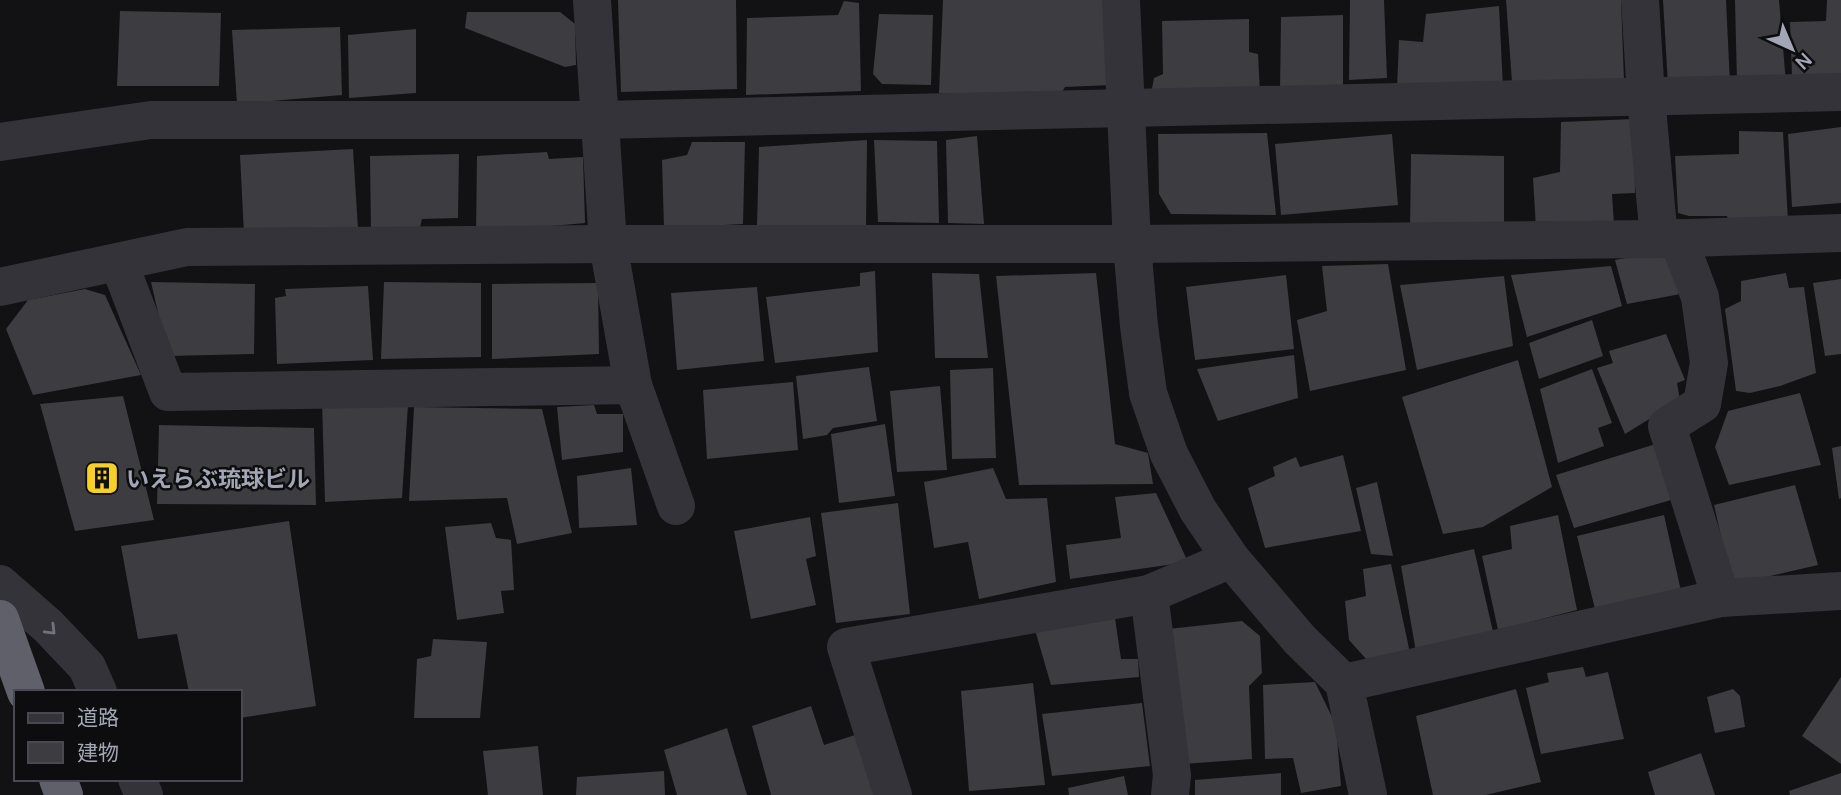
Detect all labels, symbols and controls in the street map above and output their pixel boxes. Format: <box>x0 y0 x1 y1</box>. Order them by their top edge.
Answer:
north arrow <box>1757 14 1827 84</box>
text: N <box>1790 47 1818 75</box>
building icon: いえらぶ琉球ビル <box>83 459 121 497</box>
place label: いえらぶ琉球ビル <box>126 462 310 494</box>
one-way arrow <box>42 621 55 634</box>
legend <box>14 690 242 781</box>
text: 道路 <box>77 703 119 731</box>
text: 建物 <box>77 738 119 766</box>

